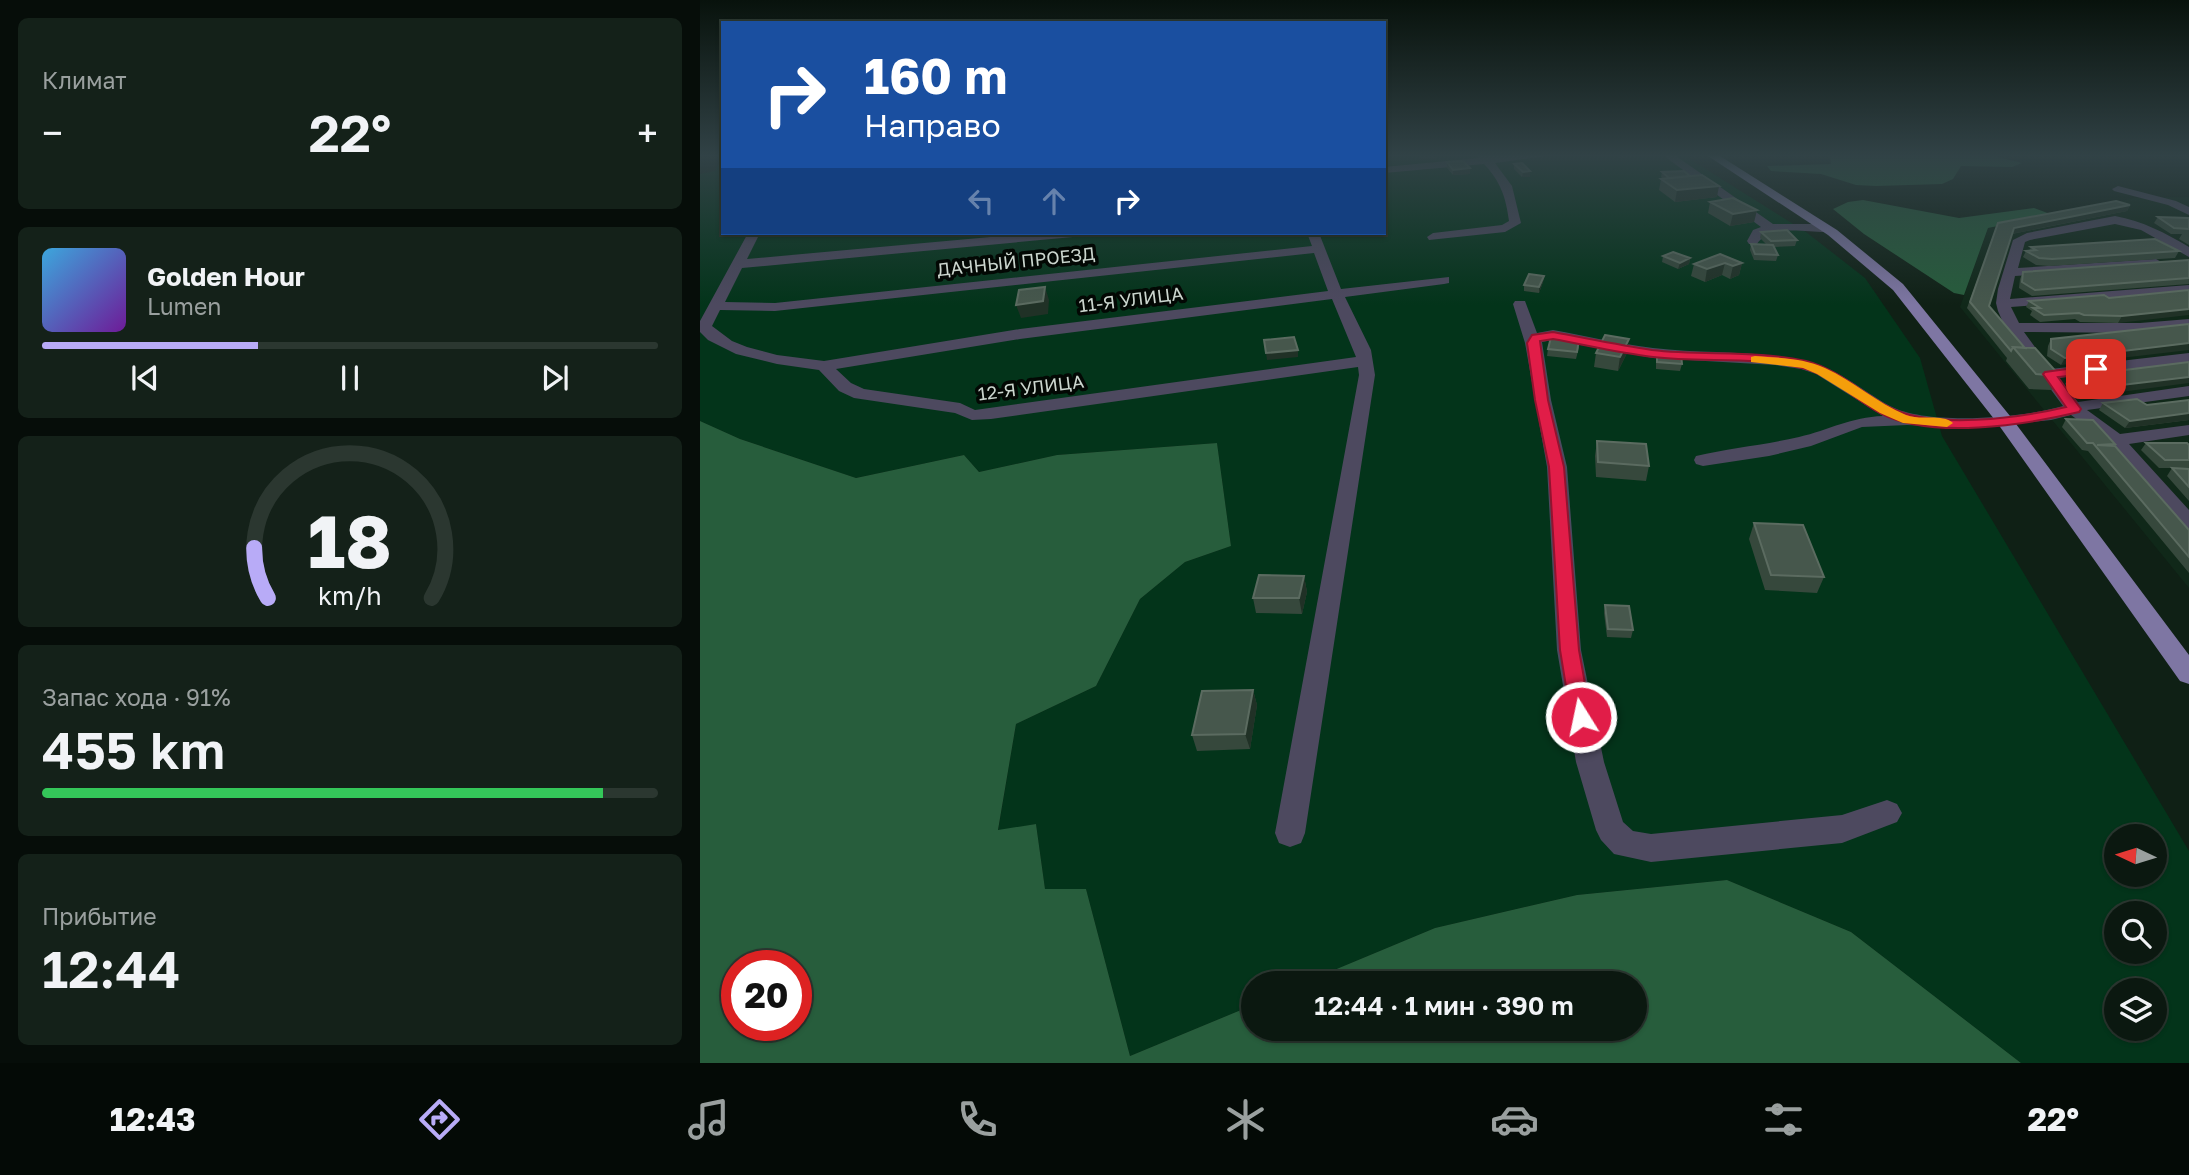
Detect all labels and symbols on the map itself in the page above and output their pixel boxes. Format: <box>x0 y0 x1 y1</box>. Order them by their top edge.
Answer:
street label: ДАЧНЫЙ ПРОЕЗД <box>936 242 1096 280</box>
street label: 11-Я УЛИЦА <box>1077 282 1184 316</box>
pin <box>2066 339 2126 399</box>
street label: 12-Я УЛИЦА <box>977 370 1085 404</box>
position arrow <box>1544 680 1618 754</box>
north arrow <box>2104 824 2166 887</box>
speed limit sign: 20 <box>721 950 812 1041</box>

